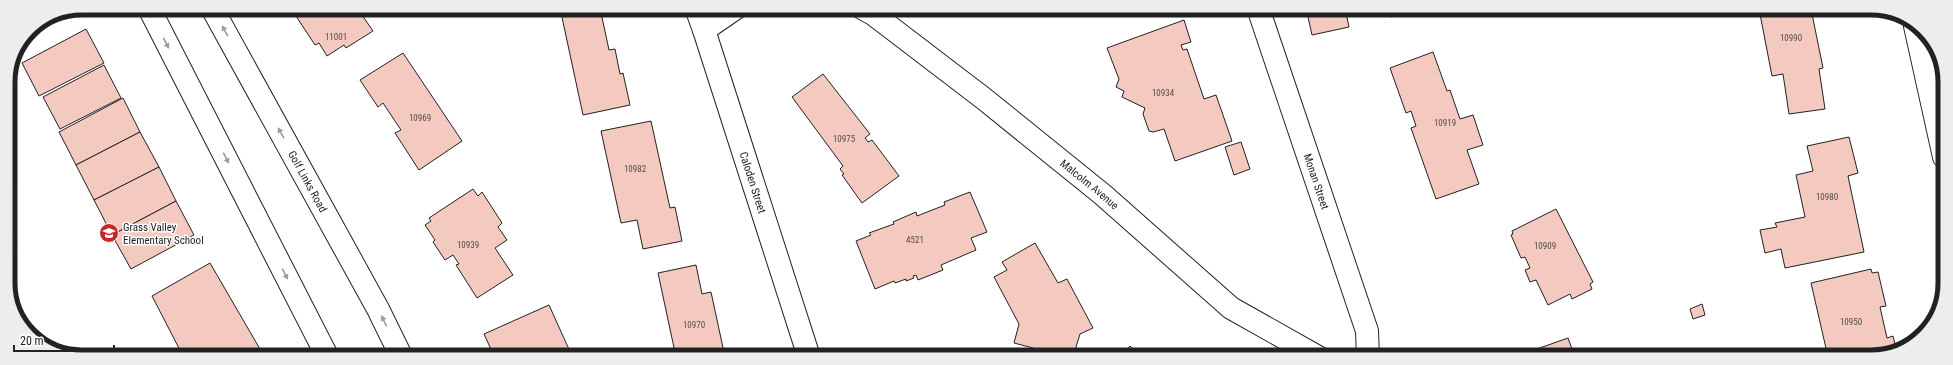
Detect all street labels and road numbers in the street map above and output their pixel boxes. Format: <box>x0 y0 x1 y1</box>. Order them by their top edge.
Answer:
street label: Golf Links Road <box>285 148 330 214</box>
street label: Caloden Street <box>737 150 769 215</box>
street label: Monan Street <box>1301 152 1332 211</box>
street label: Malcolm Avenue <box>1058 156 1121 212</box>

